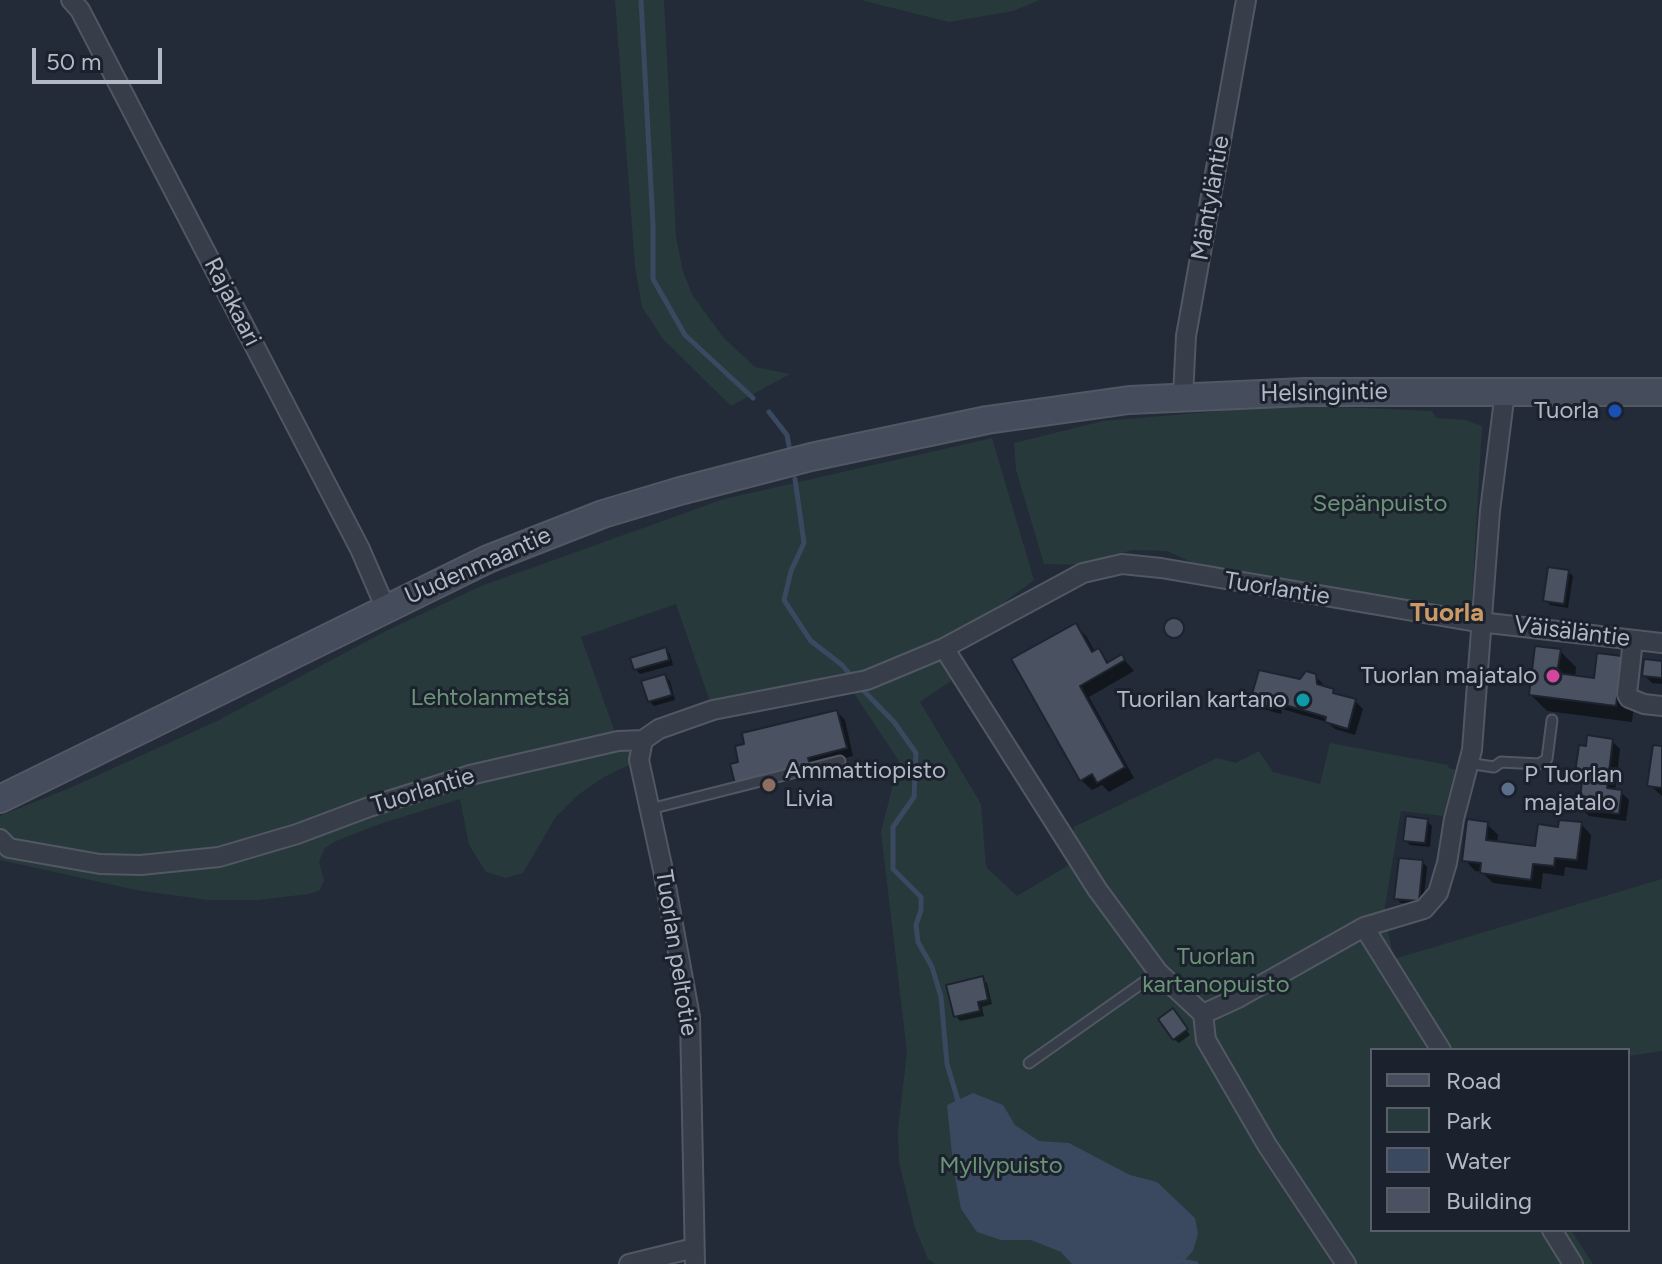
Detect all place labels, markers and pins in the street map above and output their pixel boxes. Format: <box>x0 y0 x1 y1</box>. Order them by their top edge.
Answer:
place label: Tuorla <box>1534 397 1599 425</box>
marker: Tuorla <box>1606 402 1624 420</box>
place label: Tuorlan majatalo <box>1361 662 1537 690</box>
marker: Tuorlan majatalo <box>1544 667 1562 685</box>
place label: Tuorilan kartano <box>1117 686 1287 714</box>
marker: Tuorilan kartano <box>1294 691 1312 709</box>
place label: Ammattiopisto Livia <box>785 757 946 813</box>
place label: P Tuorlan majatalo <box>1524 761 1622 817</box>
marker: Ammattiopisto Livia <box>760 776 778 794</box>
marker: P Tuorlan majatalo <box>1499 780 1517 798</box>

